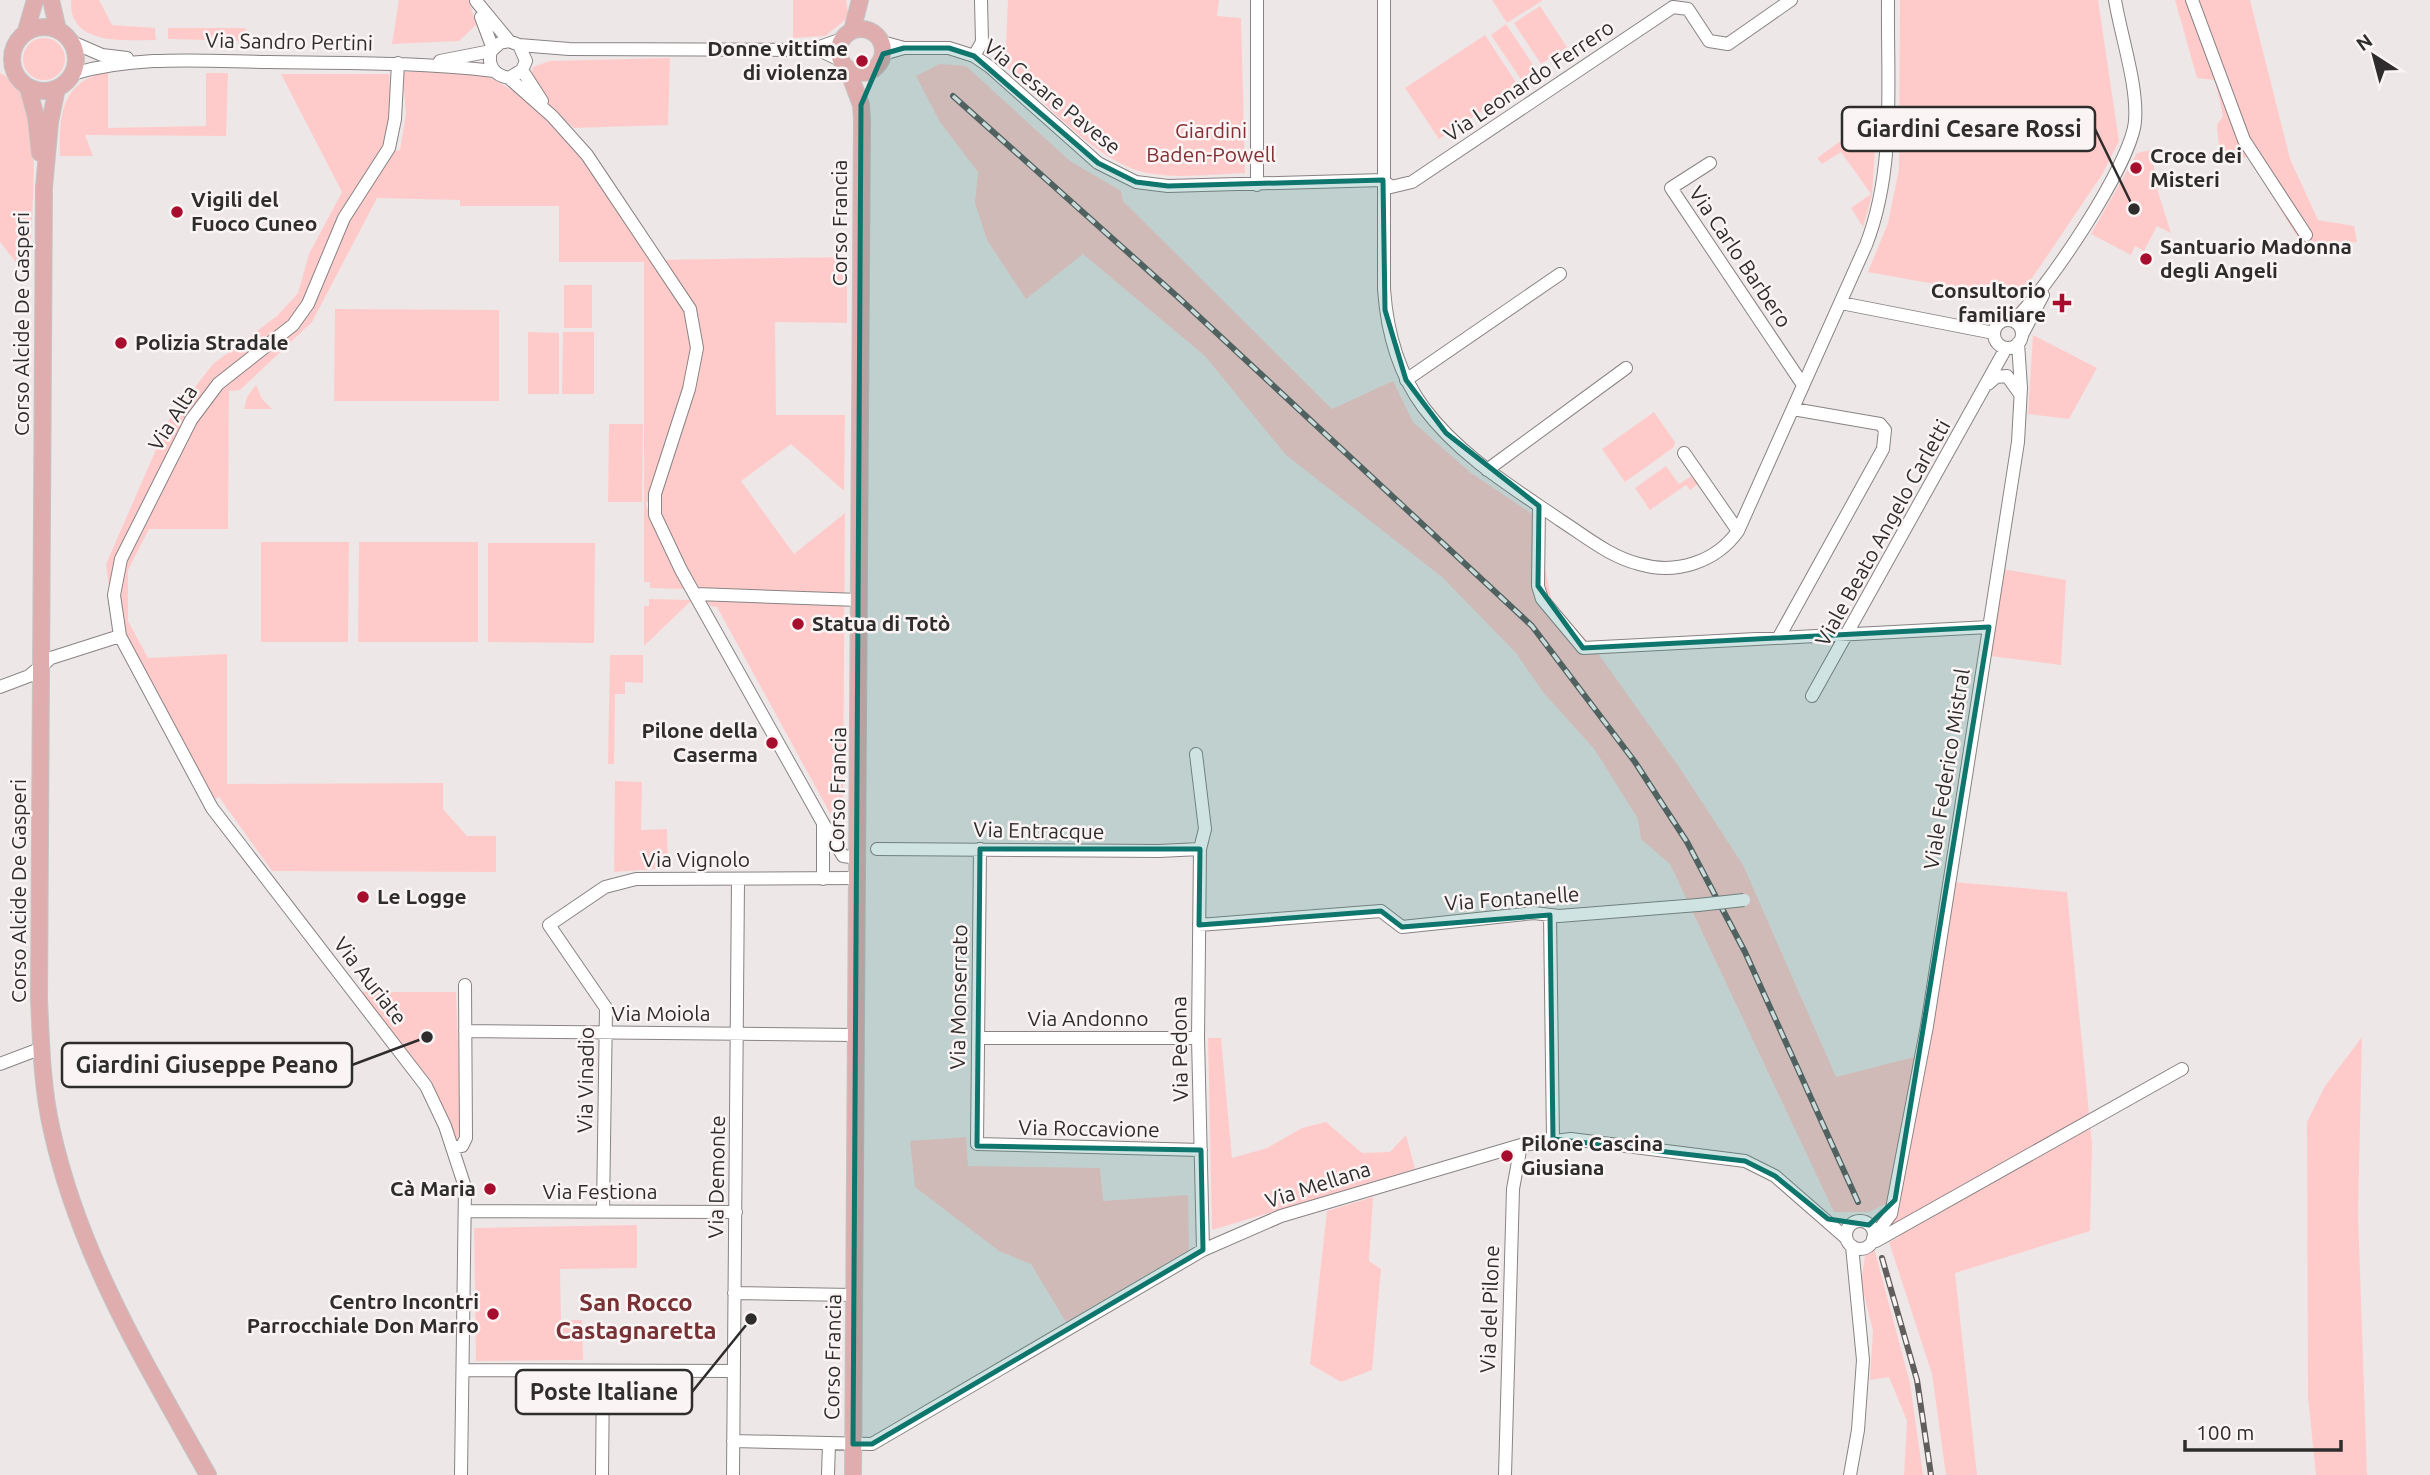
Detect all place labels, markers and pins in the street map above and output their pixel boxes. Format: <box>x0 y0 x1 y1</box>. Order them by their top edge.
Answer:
place label: Donne vittime di violenza <box>707 36 848 84</box>
marker: Donne vittime di violenza <box>854 53 870 69</box>
callout: Giardini Cesare Rossi <box>1842 107 2095 151</box>
place label: Croce dei Misteri <box>2150 143 2242 191</box>
marker: Croce dei Misteri <box>2128 160 2144 176</box>
place label: Vigili del Fuoco Cuneo <box>191 187 317 235</box>
marker: Vigili del Fuoco Cuneo <box>169 204 185 220</box>
place label: Santuario Madonna degli Angeli <box>2160 234 2352 282</box>
marker: Santuario Madonna degli Angeli <box>2138 251 2154 267</box>
place label: Consultorio familiare <box>1931 278 2046 326</box>
marker: Consultorio familiare <box>2052 293 2072 313</box>
place label: Polizia Stradale <box>135 330 289 354</box>
marker: Polizia Stradale <box>113 335 129 351</box>
place label: Statua di Totò <box>812 611 950 635</box>
marker: Statua di Totò <box>790 616 806 632</box>
place label: Pilone della Caserma <box>641 718 758 766</box>
marker: Pilone della Caserma <box>764 735 780 751</box>
place label: Le Logge <box>377 884 467 908</box>
marker: Le Logge <box>355 889 371 905</box>
callout: Giardini Giuseppe Peano <box>62 1043 352 1087</box>
place label: Pilone Cascina Giusiana <box>1521 1131 1663 1179</box>
marker: Pilone Cascina Giusiana <box>1499 1148 1515 1164</box>
place label: Cà Maria <box>390 1176 476 1200</box>
marker: Cà Maria <box>482 1181 498 1197</box>
place label: Centro Incontri Parrocchiale Don Marro <box>247 1289 479 1337</box>
marker: Centro Incontri Parrocchiale Don Marro <box>485 1306 501 1322</box>
callout: Poste Italiane <box>516 1370 692 1414</box>

